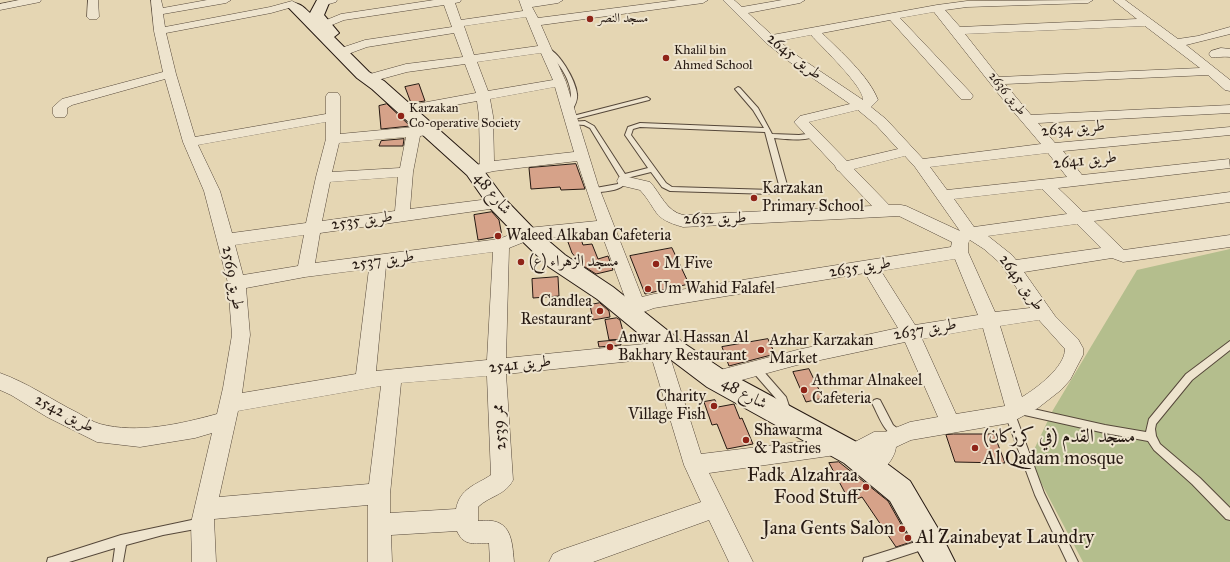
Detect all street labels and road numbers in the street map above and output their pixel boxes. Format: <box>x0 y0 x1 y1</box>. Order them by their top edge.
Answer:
street label: طريق 2645 <box>762 29 826 85</box>
street label: طريق 2636 <box>985 69 1029 119</box>
street label: طريق 2634 <box>1040 117 1106 141</box>
street label: طريق 2641 <box>1052 148 1118 174</box>
street label: شارع 48 <box>469 169 515 219</box>
street label: طريق 2535 <box>330 207 394 235</box>
street label: طريق 2632 <box>683 209 747 229</box>
street label: طريق 2569 <box>217 244 247 312</box>
street label: طريق 2537 <box>351 247 415 275</box>
street label: طريق 2645 <box>994 251 1048 315</box>
street label: طريق 2635 <box>828 254 892 282</box>
street label: طريق 2637 <box>892 315 958 345</box>
street label: طريق 2541 <box>488 352 552 378</box>
street label: شارع 48 <box>718 374 770 414</box>
street label: طريق 2542 <box>31 390 97 438</box>
street label: ممر 2539 <box>489 403 511 451</box>

